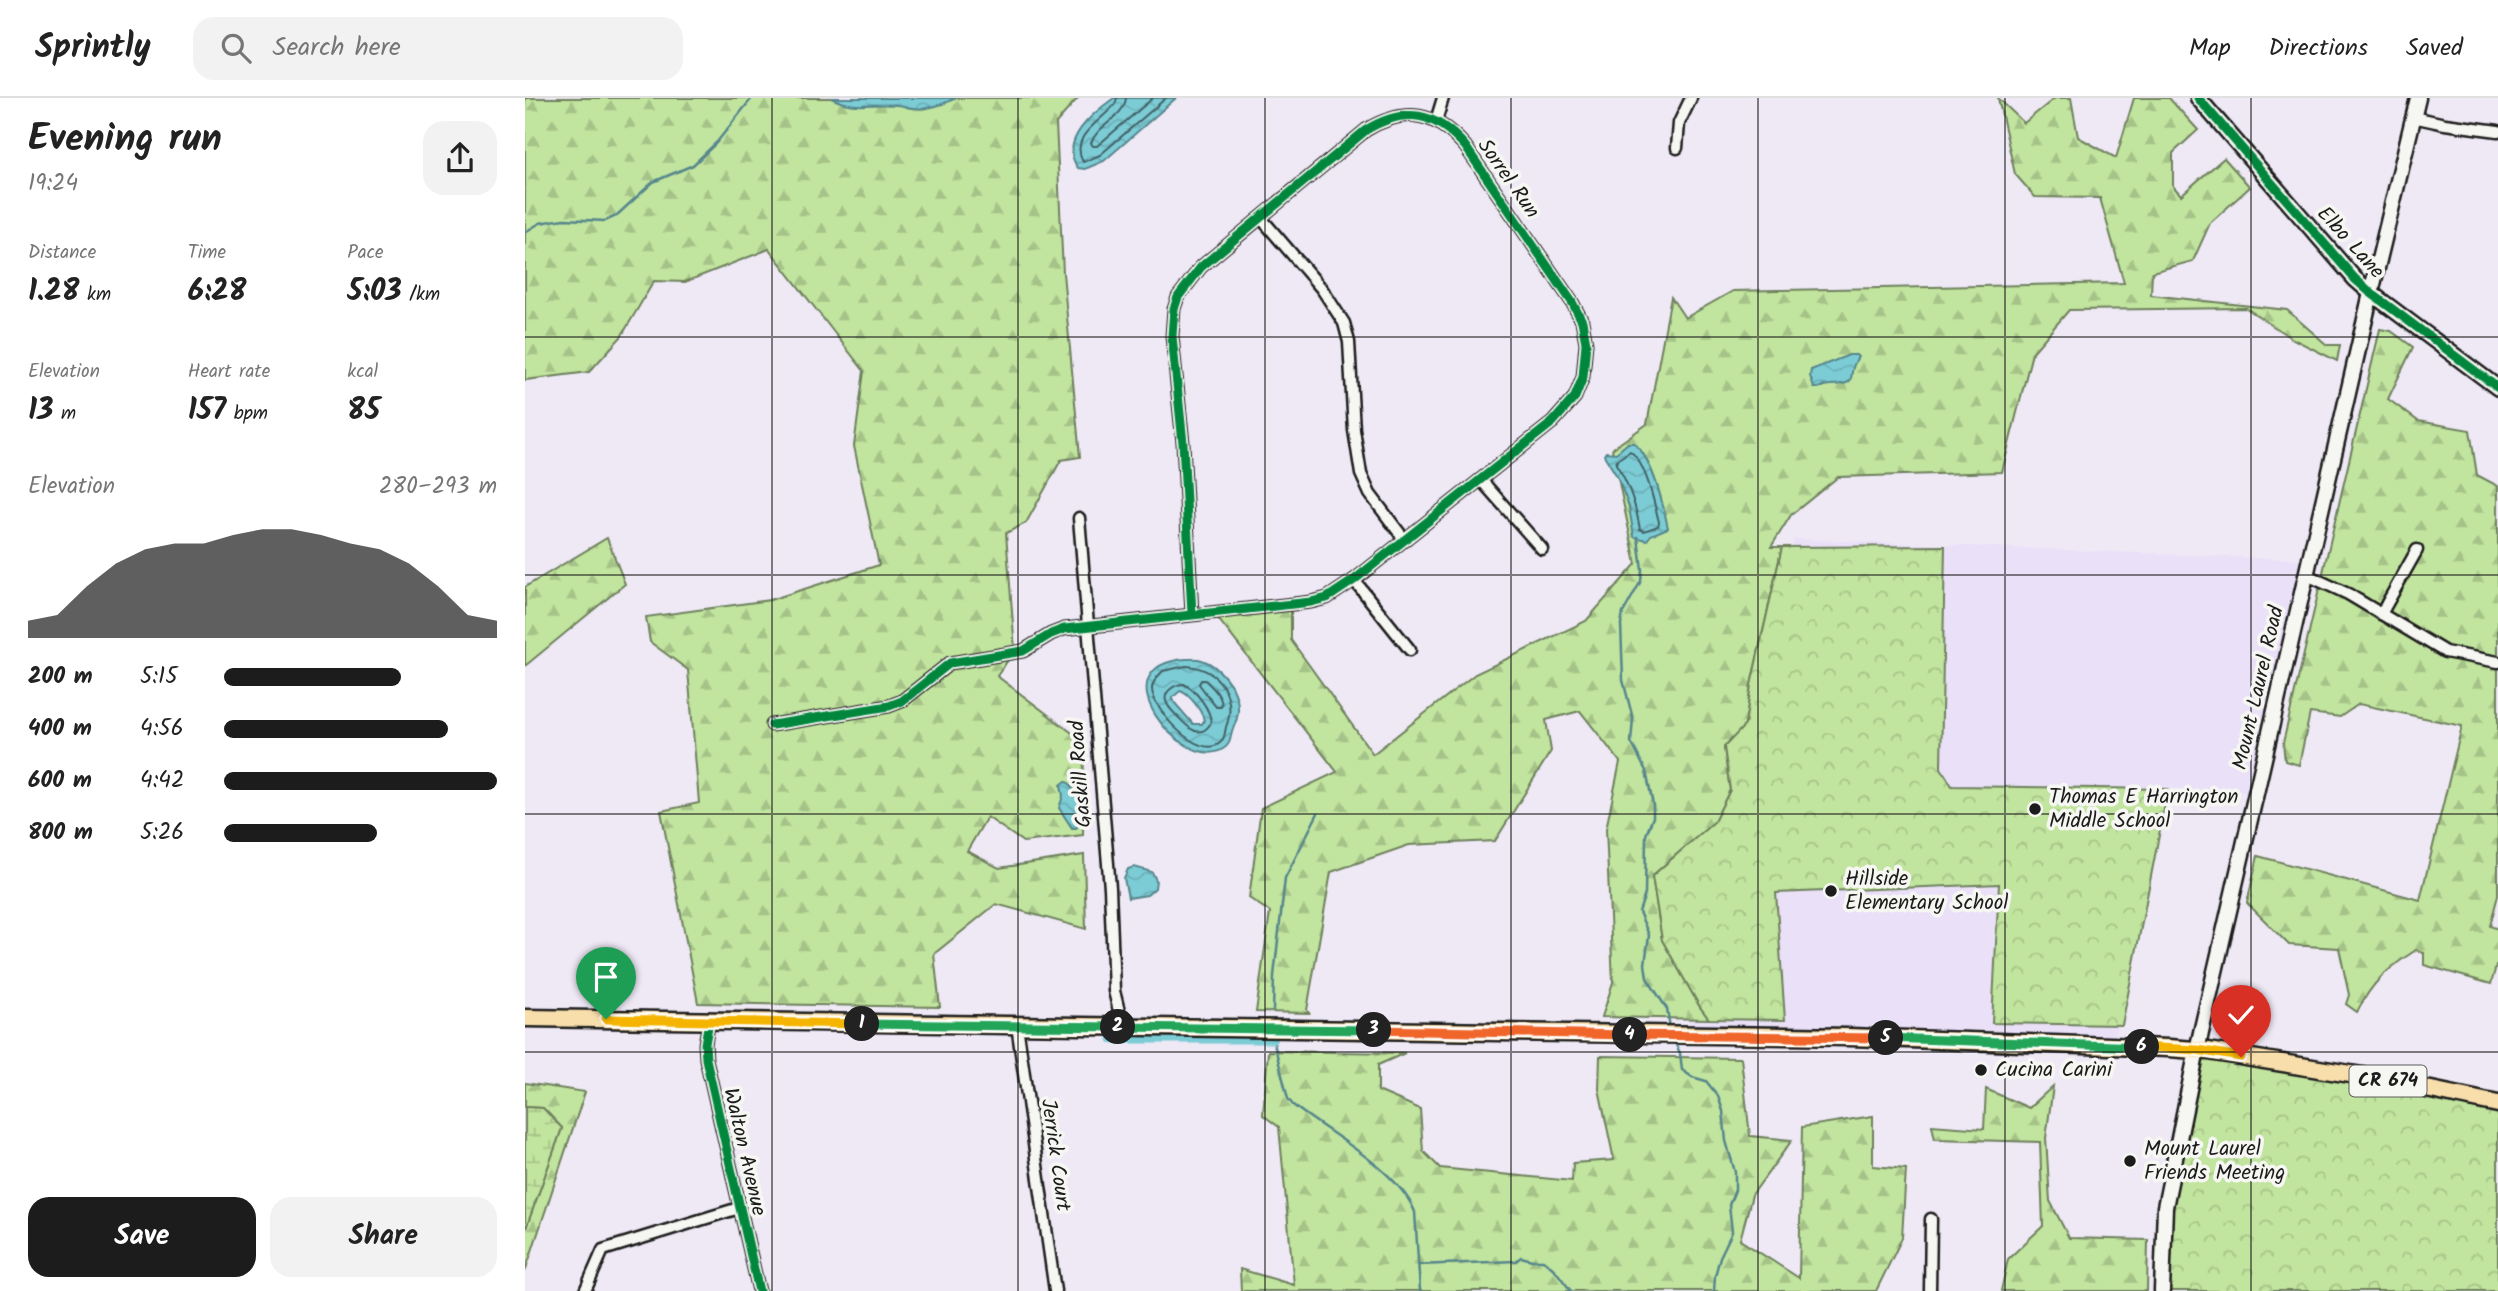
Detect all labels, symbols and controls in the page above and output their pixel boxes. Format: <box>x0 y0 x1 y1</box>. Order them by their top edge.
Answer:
search box <box>193 17 683 80</box>
text: Sprintly <box>35 22 151 75</box>
text: Search here <box>273 27 401 69</box>
icon: search <box>217 29 255 67</box>
text: Map <box>2189 29 2231 68</box>
text: Directions <box>2269 29 2368 68</box>
text: Saved <box>2406 29 2463 68</box>
text: Evening run <box>28 110 222 170</box>
button: share <box>423 121 497 195</box>
street label: Sorrel Run <box>1468 132 1548 226</box>
text: 19:24 <box>28 166 78 202</box>
street label: Elbo Lane <box>2308 199 2392 287</box>
text: Distance <box>28 238 96 268</box>
text: Time <box>188 238 226 268</box>
text: Pace <box>347 238 384 268</box>
text: 1.28 <box>28 268 79 316</box>
text: 6:28 <box>188 268 247 316</box>
text: 5:03 <box>347 268 402 316</box>
text: km <box>79 280 111 310</box>
text: /km <box>402 280 440 310</box>
text: Elevation <box>28 357 100 387</box>
text: Heart rate <box>188 357 270 387</box>
text: kcal <box>347 357 378 387</box>
text: 13 <box>28 387 53 435</box>
text: 157 <box>188 387 226 435</box>
text: 85 <box>347 387 380 435</box>
text: m <box>53 399 76 429</box>
text: bpm <box>226 399 268 429</box>
text: Elevation <box>28 469 115 505</box>
text: 280–293 m <box>379 469 497 505</box>
street label: Mount Laurel Road <box>2224 602 2294 773</box>
text: 200 m <box>28 659 93 695</box>
text: 5:15 <box>140 659 178 695</box>
text: 400 m <box>28 711 92 747</box>
text: 4:56 <box>140 711 183 747</box>
street label: Gaskill Road <box>1061 719 1101 829</box>
text: 600 m <box>28 763 92 799</box>
text: 4:42 <box>140 763 184 799</box>
place label: Thomas E Harrington Middle School <box>2049 781 2238 838</box>
marker: Thomas E Harrington Middle School <box>2027 801 2043 817</box>
text: 800 m <box>28 815 93 851</box>
text: 5:26 <box>140 815 184 851</box>
place label: Hillside Elementary School <box>1845 863 2008 920</box>
marker: Hillside Elementary School <box>1823 883 1839 899</box>
pin <box>576 947 636 1019</box>
icon: arrive <box>587 958 625 996</box>
pin <box>2211 985 2271 1057</box>
icon: check <box>2222 996 2260 1034</box>
pin: 1 <box>845 1006 879 1042</box>
text: 1 <box>859 1008 864 1038</box>
pin: 2 <box>1101 1010 1135 1044</box>
text: 2 <box>1112 1011 1123 1041</box>
pin: 3 <box>1357 1012 1391 1048</box>
text: 3 <box>1368 1014 1379 1044</box>
pin: 4 <box>1613 1018 1647 1052</box>
text: 4 <box>1624 1019 1635 1049</box>
pin: 5 <box>1869 1020 1903 1056</box>
text: 5 <box>1881 1022 1890 1052</box>
pin: 6 <box>2125 1030 2159 1065</box>
text: 6 <box>2136 1031 2147 1061</box>
place label: Cucina Carini <box>1995 1054 2113 1087</box>
marker: Cucina Carini <box>1973 1062 1989 1078</box>
road number: CR 674 <box>2350 1065 2427 1096</box>
street label: Walton Avenue <box>713 1085 775 1220</box>
street label: Jerrick Court <box>1031 1097 1079 1214</box>
place label: Mount Laurel Friends Meeting <box>2144 1133 2285 1190</box>
marker: Mount Laurel Friends Meeting <box>2122 1153 2138 1169</box>
button: Save <box>28 1197 256 1277</box>
button: Share <box>270 1197 497 1277</box>

